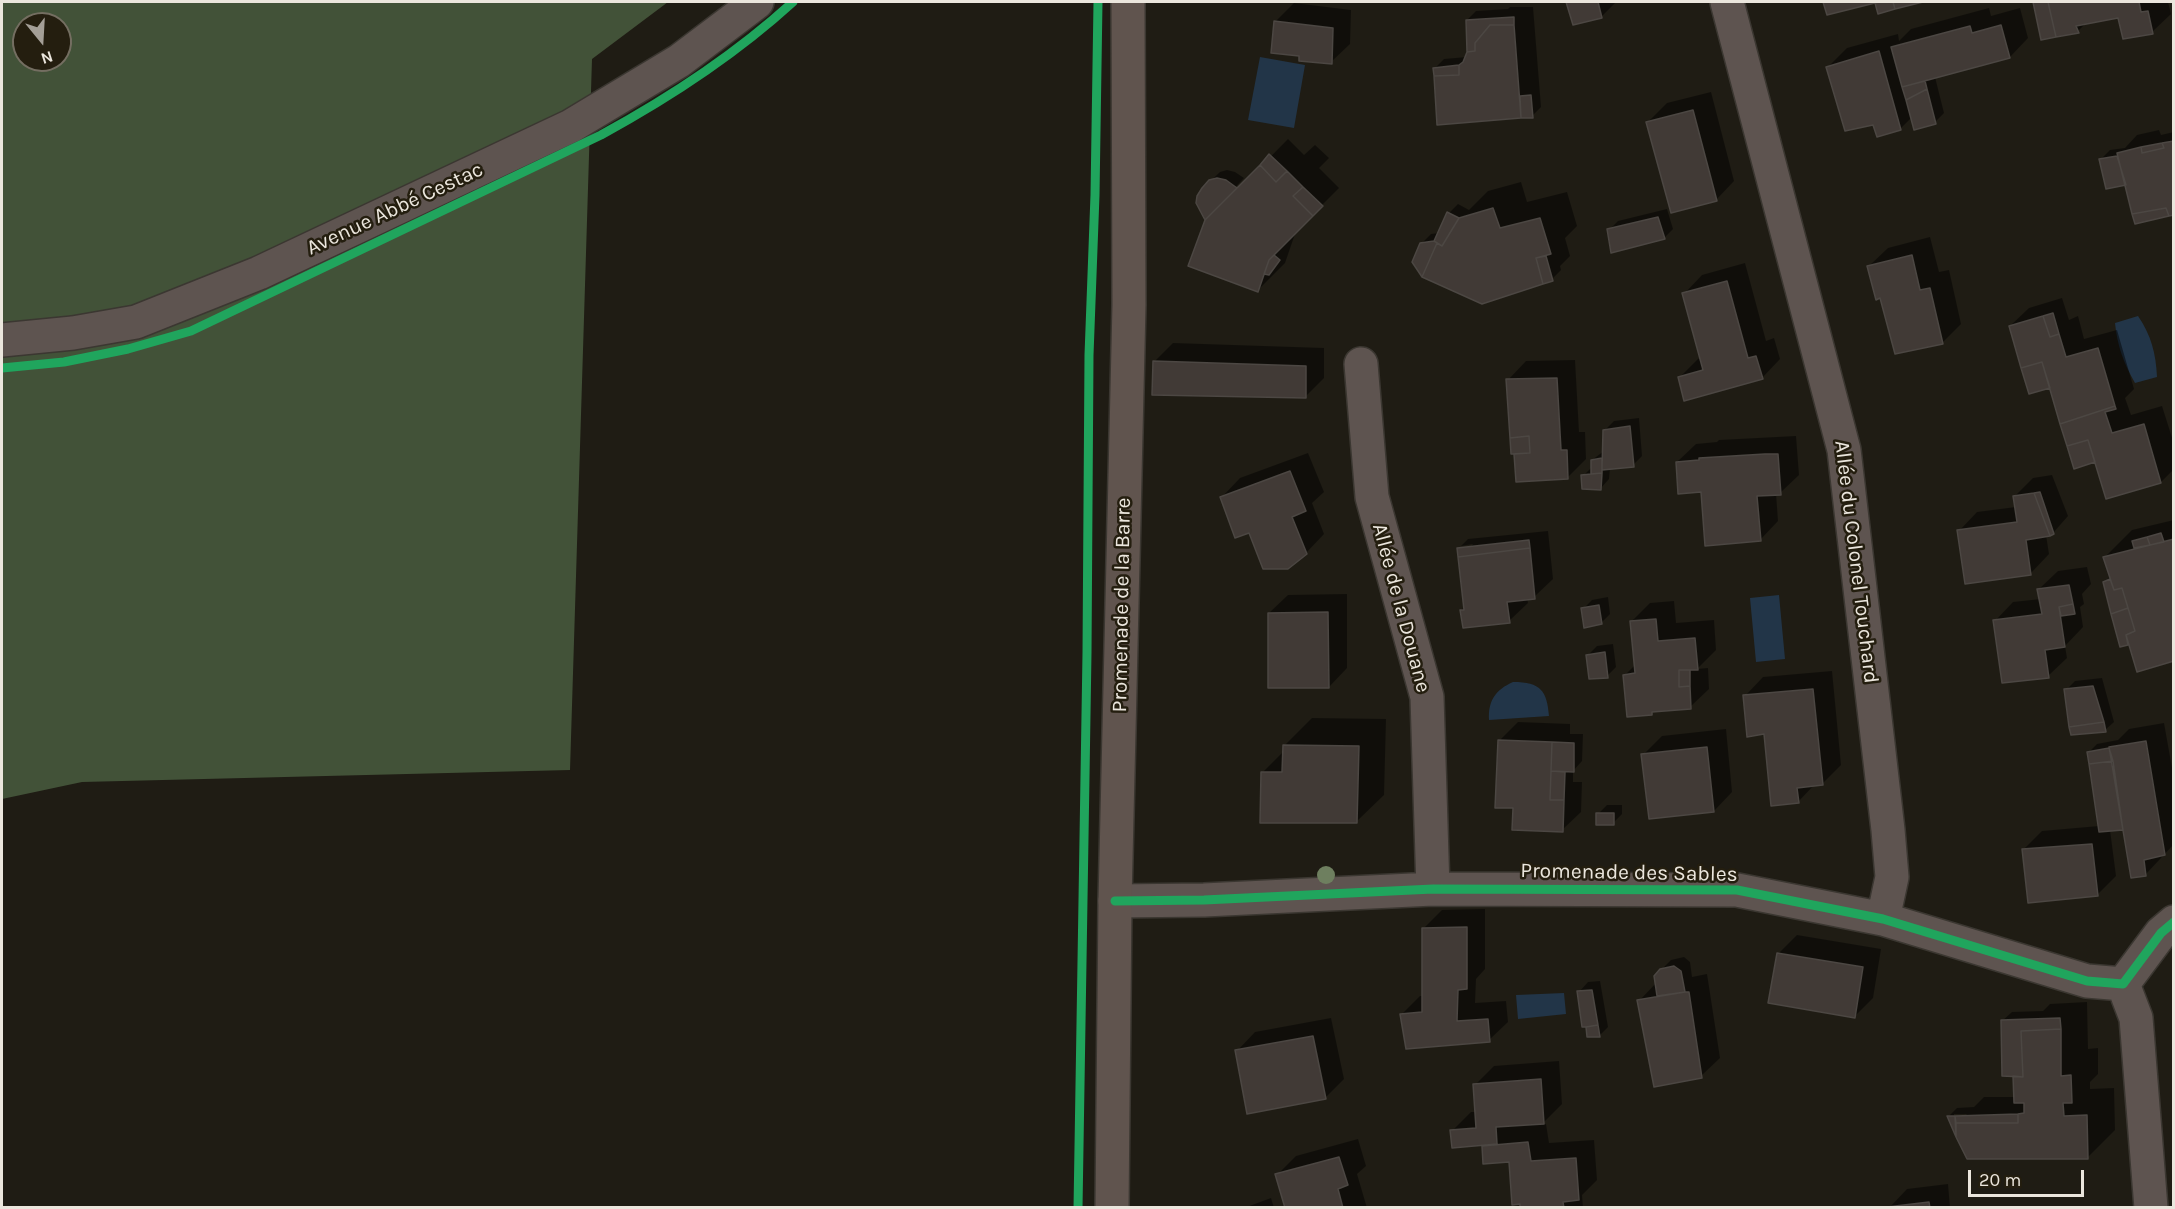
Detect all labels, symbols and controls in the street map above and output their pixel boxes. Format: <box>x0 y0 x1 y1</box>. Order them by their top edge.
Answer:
north arrow <box>12 12 72 72</box>
text: N <box>39 47 56 68</box>
street label: Avenue Abbé Cestac <box>303 157 487 261</box>
street label: Allée du Colonel Touchard <box>1829 439 1883 685</box>
street label: Promenade de la Barre <box>1108 497 1136 713</box>
street label: Allée de la Douane <box>1366 521 1436 695</box>
street label: Promenade des Sables <box>1520 859 1738 887</box>
scale bar <box>1971 1158 2086 1196</box>
text: 20 m <box>1979 1169 2021 1191</box>

